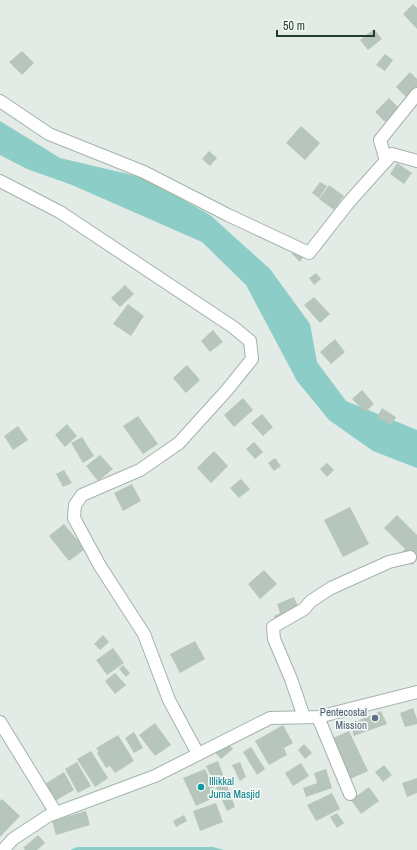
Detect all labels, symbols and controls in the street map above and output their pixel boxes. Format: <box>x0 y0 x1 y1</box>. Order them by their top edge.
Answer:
scale bar <box>277 12 374 38</box>
text: 50 m <box>283 18 305 34</box>
place label: Pentecostal Mission <box>320 705 367 732</box>
marker: Pentecostal Mission <box>370 713 380 723</box>
place label: Illikkal Juma Masjid <box>209 774 260 801</box>
marker: Illikkal Juma Masjid <box>196 782 206 792</box>

